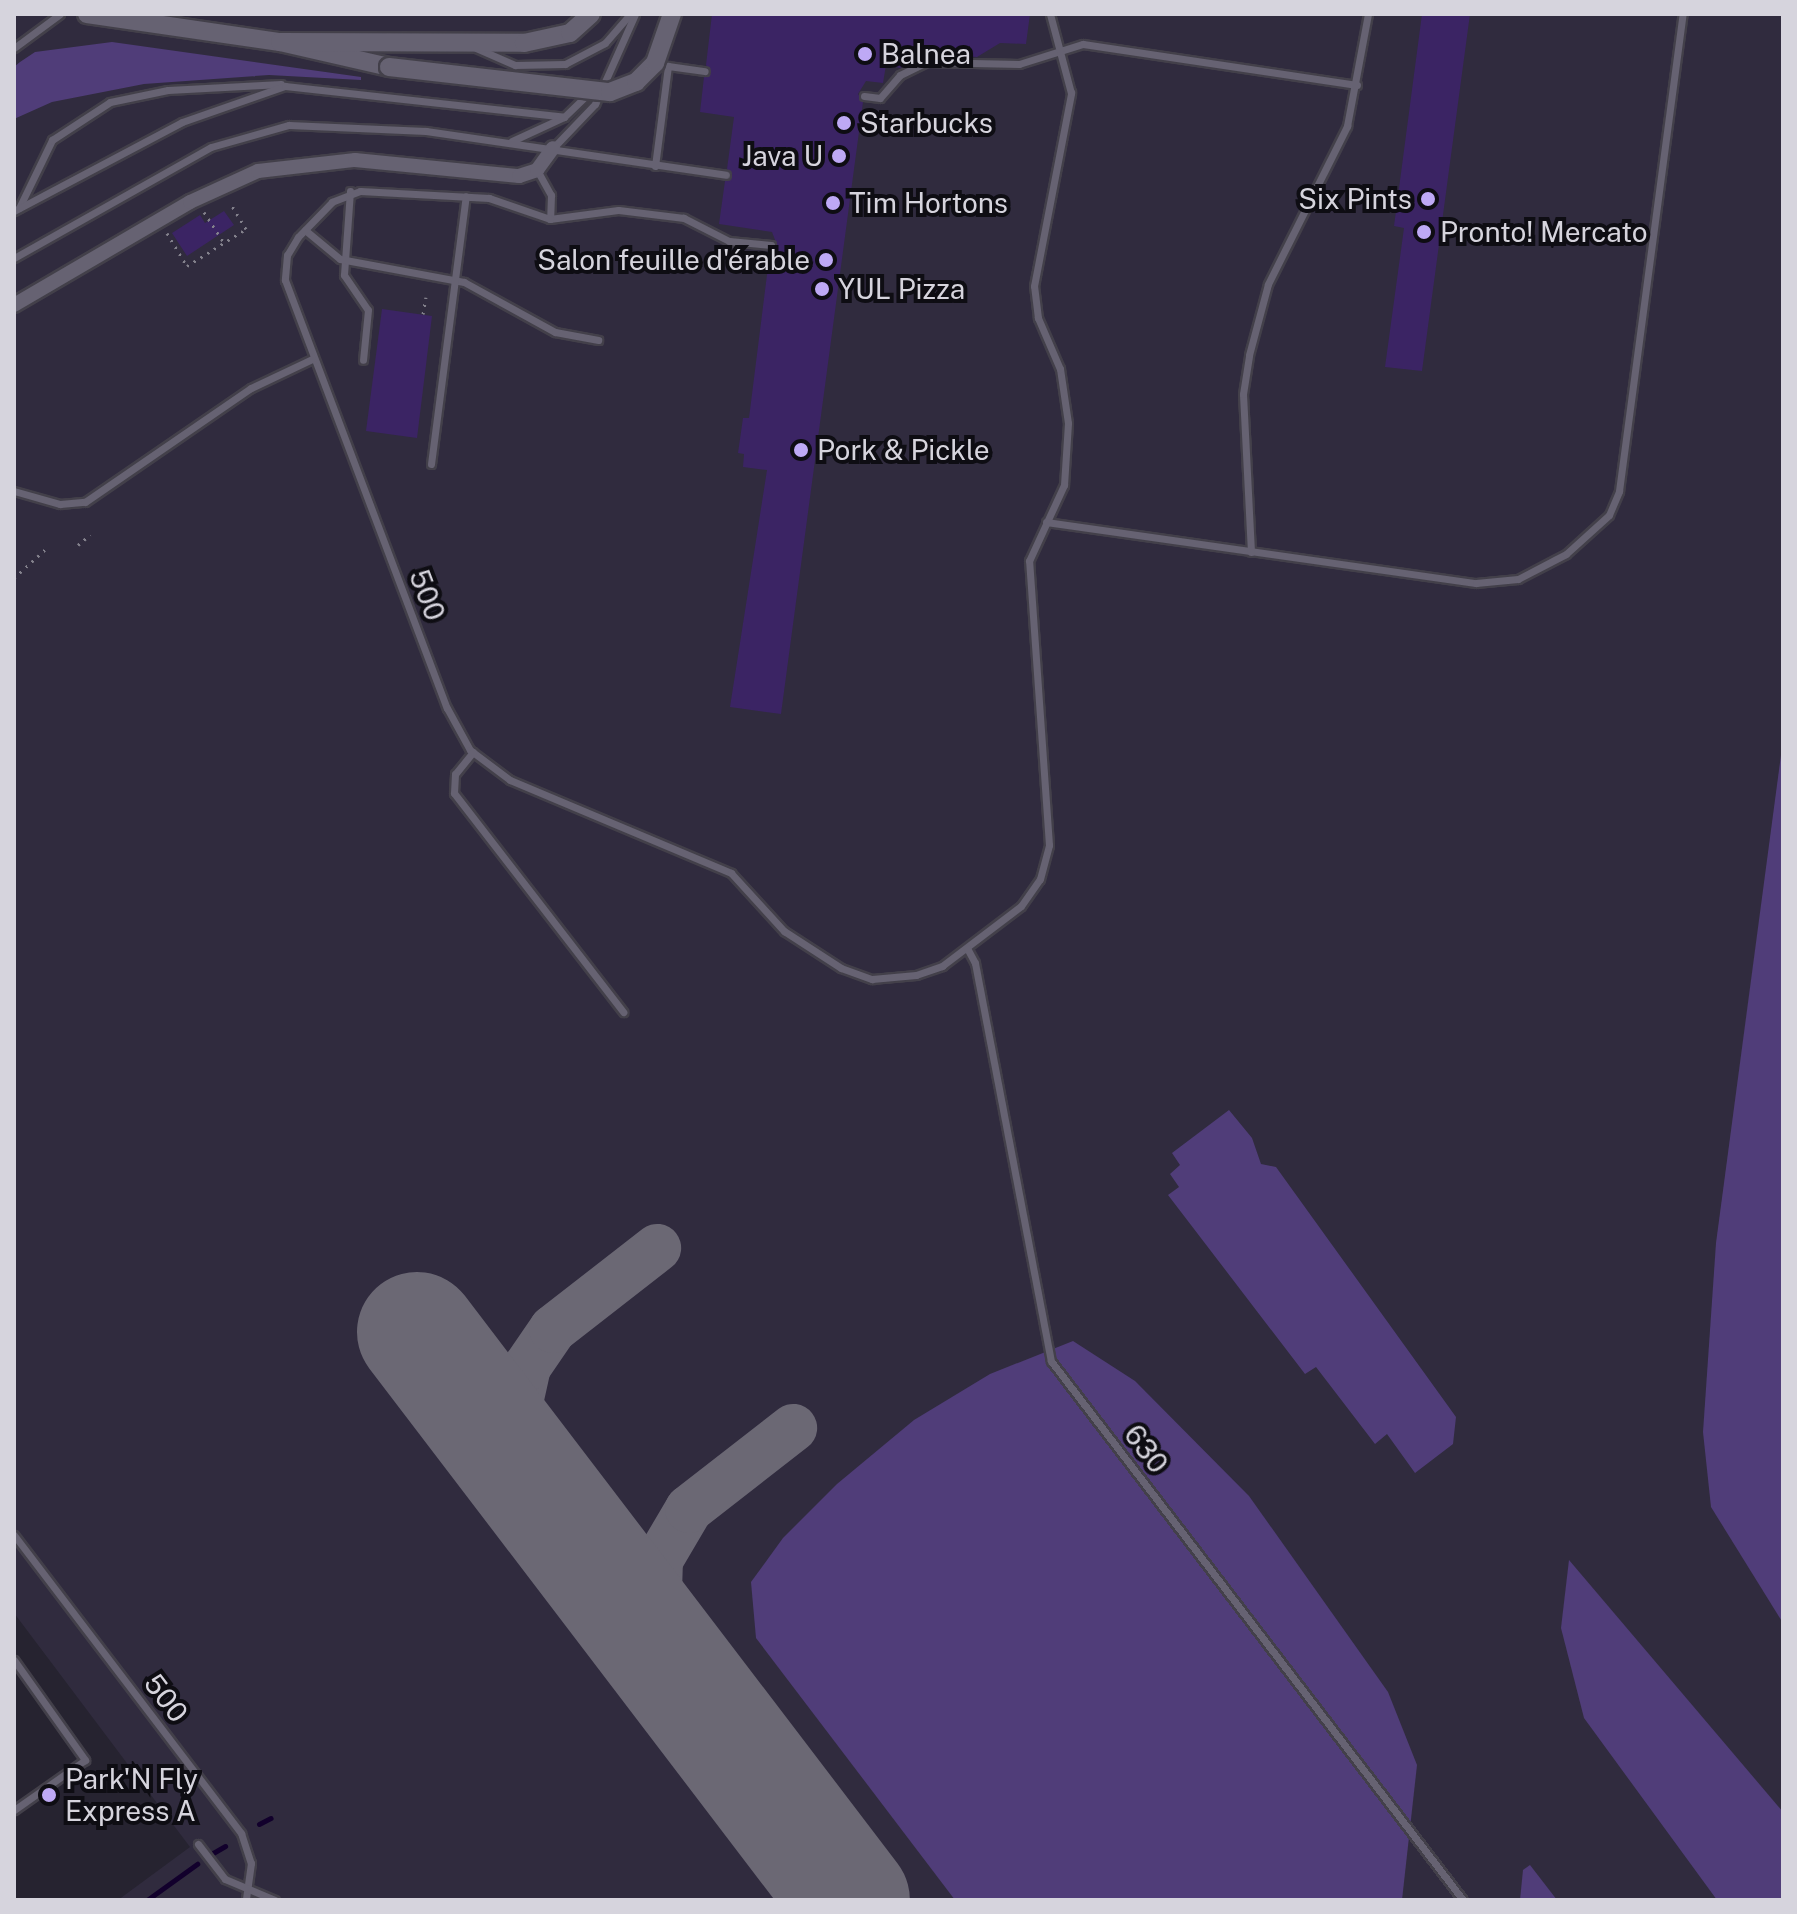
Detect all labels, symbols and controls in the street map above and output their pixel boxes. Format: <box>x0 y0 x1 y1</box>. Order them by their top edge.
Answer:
place label: Balnea <box>881 37 971 71</box>
marker: Balnea <box>856 45 874 63</box>
place label: Starbucks <box>860 106 993 140</box>
marker: Starbucks <box>835 114 853 132</box>
place label: Java U <box>741 139 823 173</box>
marker: Java U <box>830 147 848 165</box>
place label: Six Pints <box>1298 182 1412 216</box>
place label: Tim Hortons <box>849 186 1008 220</box>
marker: Six Pints <box>1419 190 1437 208</box>
marker: Tim Hortons <box>824 194 842 212</box>
place label: Pronto! Mercato <box>1440 215 1648 249</box>
marker: Pronto! Mercato <box>1415 223 1433 241</box>
place label: Salon feuille d'érable <box>537 243 810 277</box>
marker: Salon feuille d'érable <box>817 251 835 269</box>
place label: YUL Pizza <box>838 272 965 306</box>
marker: YUL Pizza <box>813 280 831 298</box>
place label: Pork & Pickle <box>817 433 990 467</box>
marker: Pork & Pickle <box>792 441 810 459</box>
street label: 500 <box>402 565 452 625</box>
street label: 630 <box>1117 1418 1175 1480</box>
street label: 500 <box>137 1667 195 1729</box>
place label: Park'N Fly Express A <box>65 1762 198 1828</box>
marker: Park'N Fly Express A <box>40 1786 58 1804</box>

